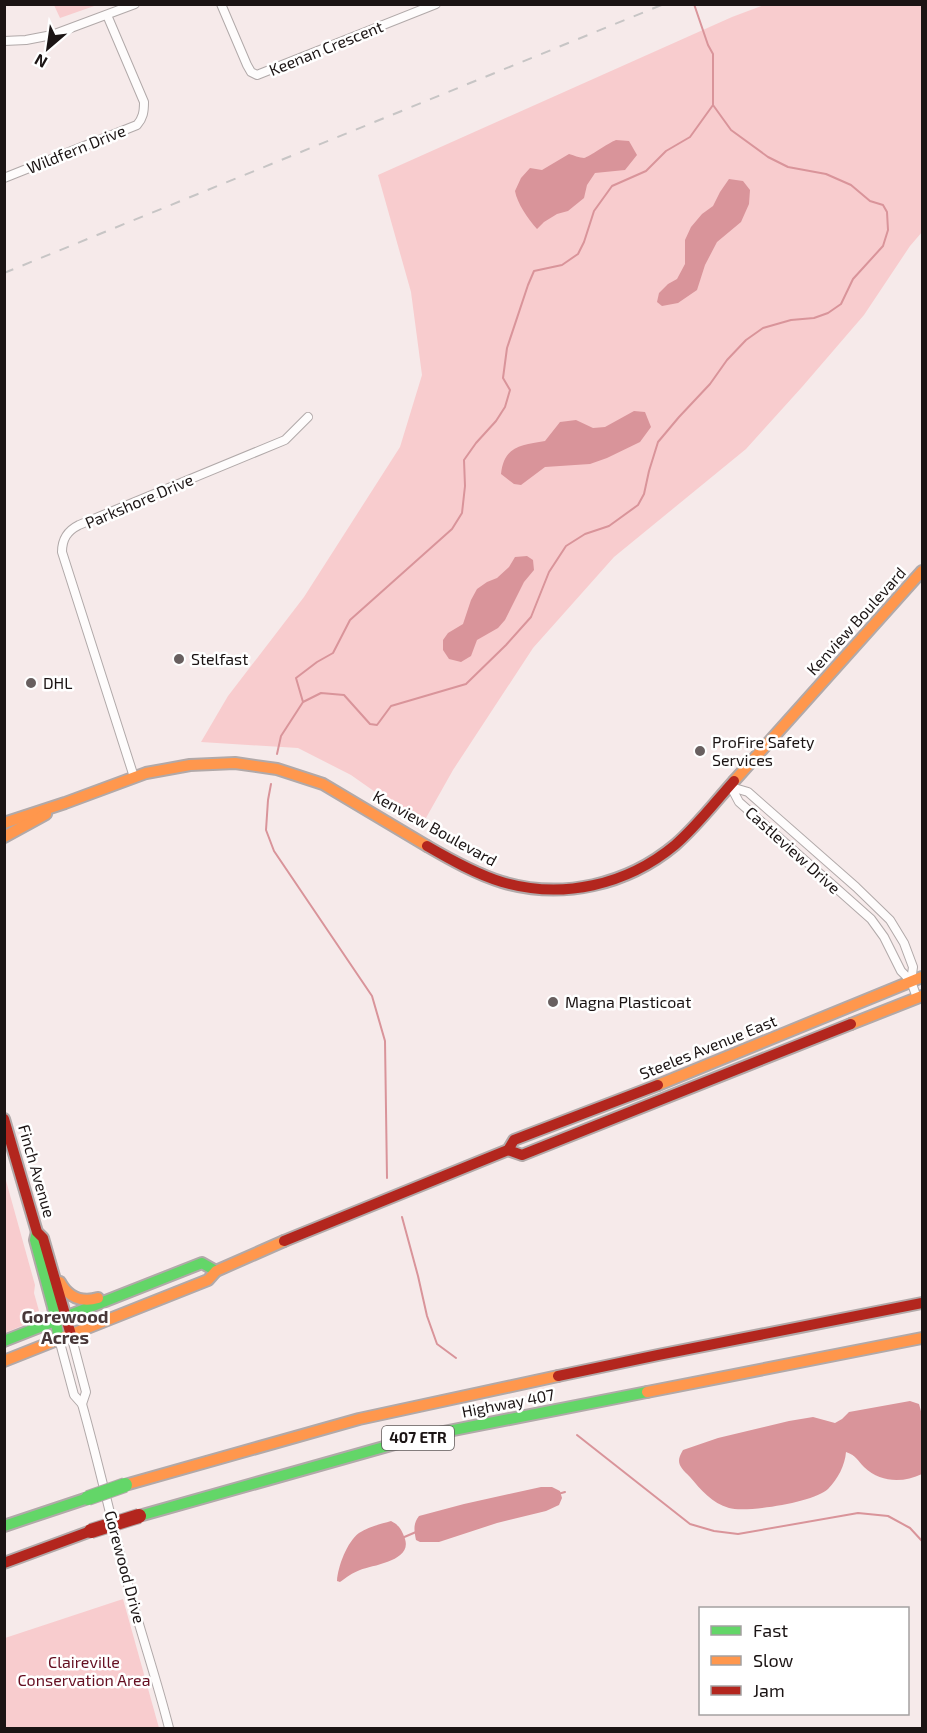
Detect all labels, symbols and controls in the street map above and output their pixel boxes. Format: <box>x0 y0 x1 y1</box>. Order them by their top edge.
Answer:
street label: Keenan Crescent <box>266 16 386 79</box>
north arrow <box>18 18 78 78</box>
text: N <box>31 50 50 73</box>
street label: Wildfern Drive <box>24 120 128 177</box>
street label: Parkshore Drive <box>82 469 196 532</box>
street label: Kenview Boulevard <box>802 563 909 679</box>
place label: Stelfast <box>191 649 248 668</box>
marker: Stelfast <box>172 652 186 666</box>
place label: DHL <box>43 673 73 692</box>
marker: DHL <box>24 676 38 690</box>
place label: ProFire Safety Services <box>712 732 815 769</box>
marker: ProFire Safety Services <box>693 744 707 758</box>
street label: Kenview Boulevard <box>370 786 500 869</box>
street label: Castleview Drive <box>742 802 845 897</box>
place label: Magna Plasticoat <box>565 992 691 1011</box>
marker: Magna Plasticoat <box>546 995 560 1009</box>
street label: Steeles Avenue East <box>637 1010 779 1083</box>
street label: Finch Avenue <box>15 1122 60 1220</box>
district label: Gorewood Acres <box>21 1305 109 1348</box>
street label: Highway 407 <box>460 1384 556 1421</box>
road number: 407 ETR <box>382 1426 454 1450</box>
street label: Gorewood Drive <box>101 1508 150 1625</box>
legend <box>699 1607 909 1715</box>
text: Fast <box>753 1619 788 1641</box>
text: Slow <box>753 1649 794 1671</box>
park label: Claireville Conservation Area <box>18 1652 151 1689</box>
text: Jam <box>753 1679 785 1701</box>

